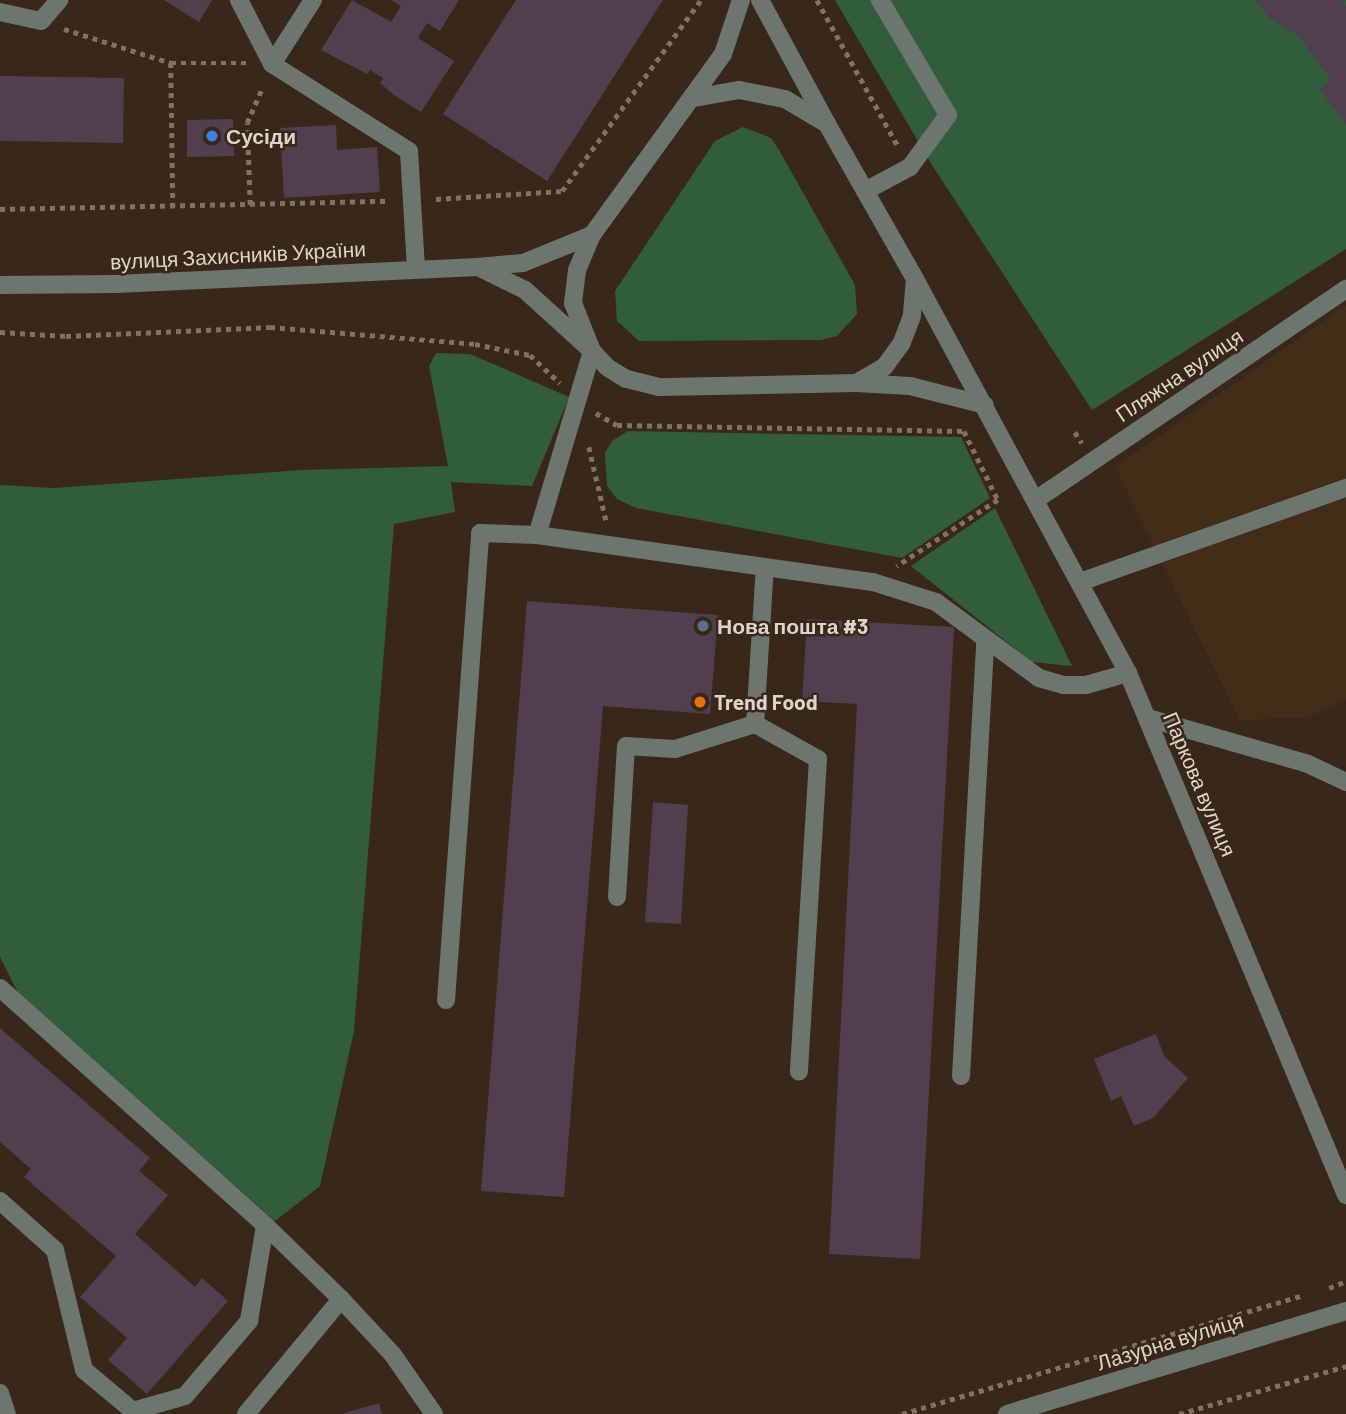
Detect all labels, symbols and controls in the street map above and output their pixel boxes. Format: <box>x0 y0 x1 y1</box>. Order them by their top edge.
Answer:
place label: Сусіди <box>226 123 296 149</box>
marker: Сусіди <box>204 128 220 144</box>
street label: вулиця Захисників України <box>109 236 367 274</box>
street label: Пляжна вулиця <box>1110 323 1248 427</box>
place label: Нова пошта #3 <box>717 613 868 639</box>
marker: Нова пошта #3 <box>695 618 711 634</box>
place label: Trend Food <box>714 689 818 715</box>
marker: Trend Food <box>692 694 708 710</box>
street label: Паркова вулиця <box>1158 708 1242 860</box>
street label: Лазурна вулиця <box>1094 1307 1246 1375</box>

